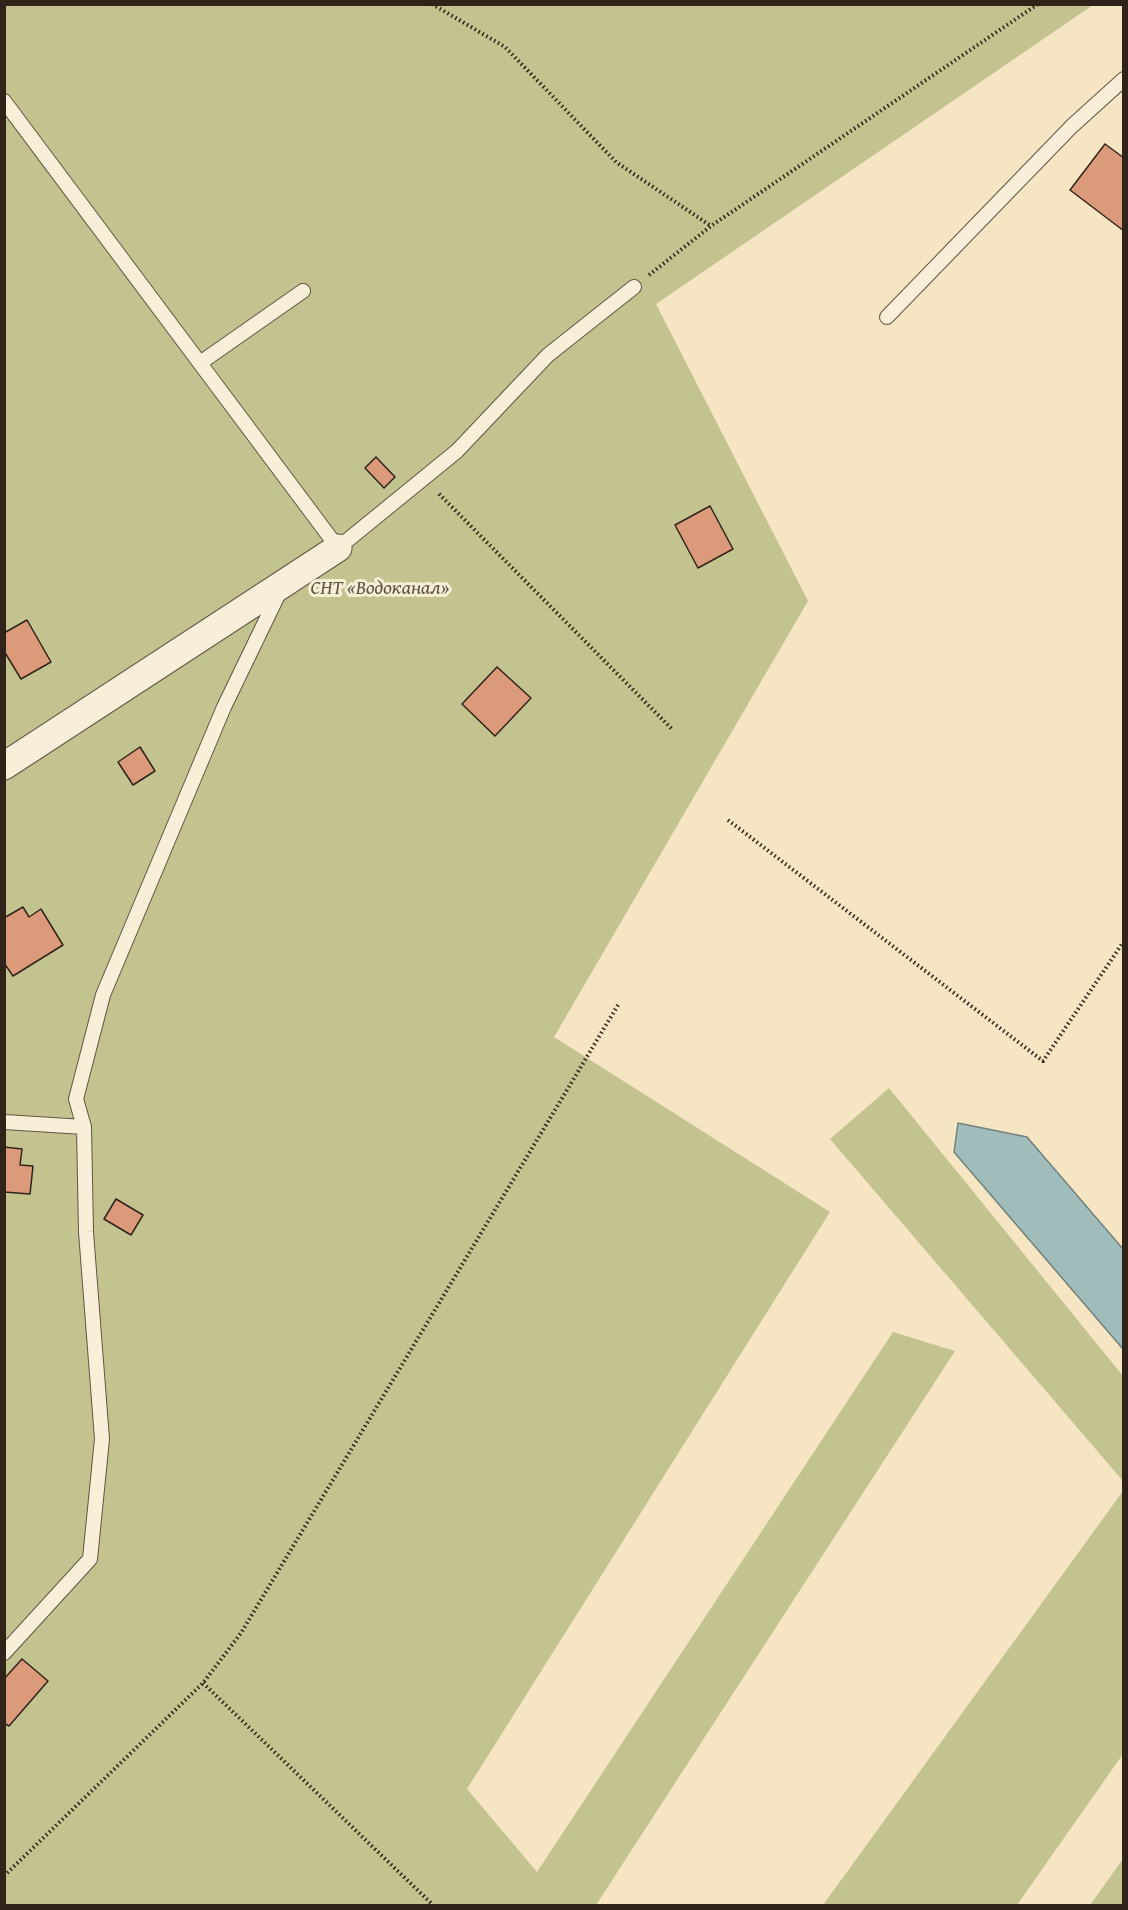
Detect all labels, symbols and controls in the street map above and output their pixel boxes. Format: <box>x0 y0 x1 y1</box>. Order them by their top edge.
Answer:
park label: СНТ «Водоканал» <box>310 577 450 601</box>

